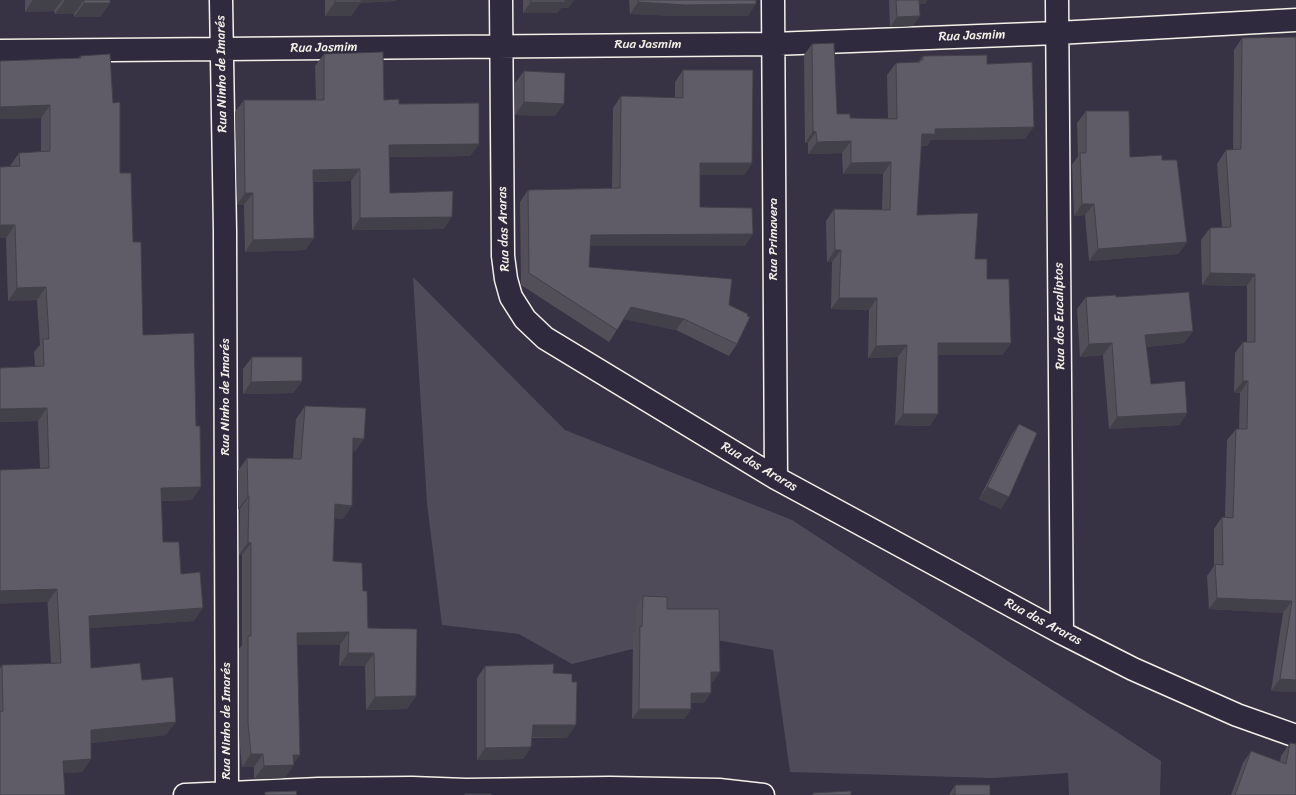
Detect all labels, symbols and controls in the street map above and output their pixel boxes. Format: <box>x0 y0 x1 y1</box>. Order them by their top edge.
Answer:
street label: Rua Ninho de Imarés <box>213 15 231 133</box>
street label: Rua Jasmim <box>938 27 1006 45</box>
street label: Rua Jasmim <box>615 37 681 53</box>
street label: Rua Jasmim <box>290 40 358 56</box>
street label: Rua das Araras <box>495 186 513 272</box>
street label: Rua Primavera <box>766 198 782 280</box>
street label: Rua dos Eucaliptos <box>1051 262 1069 370</box>
street label: Rua Ninho de Imarés <box>218 338 234 456</box>
street label: Rua das Araras <box>718 439 800 495</box>
street label: Rua das Araras <box>1002 595 1084 649</box>
street label: Rua Ninho de Imarés <box>219 662 235 780</box>

